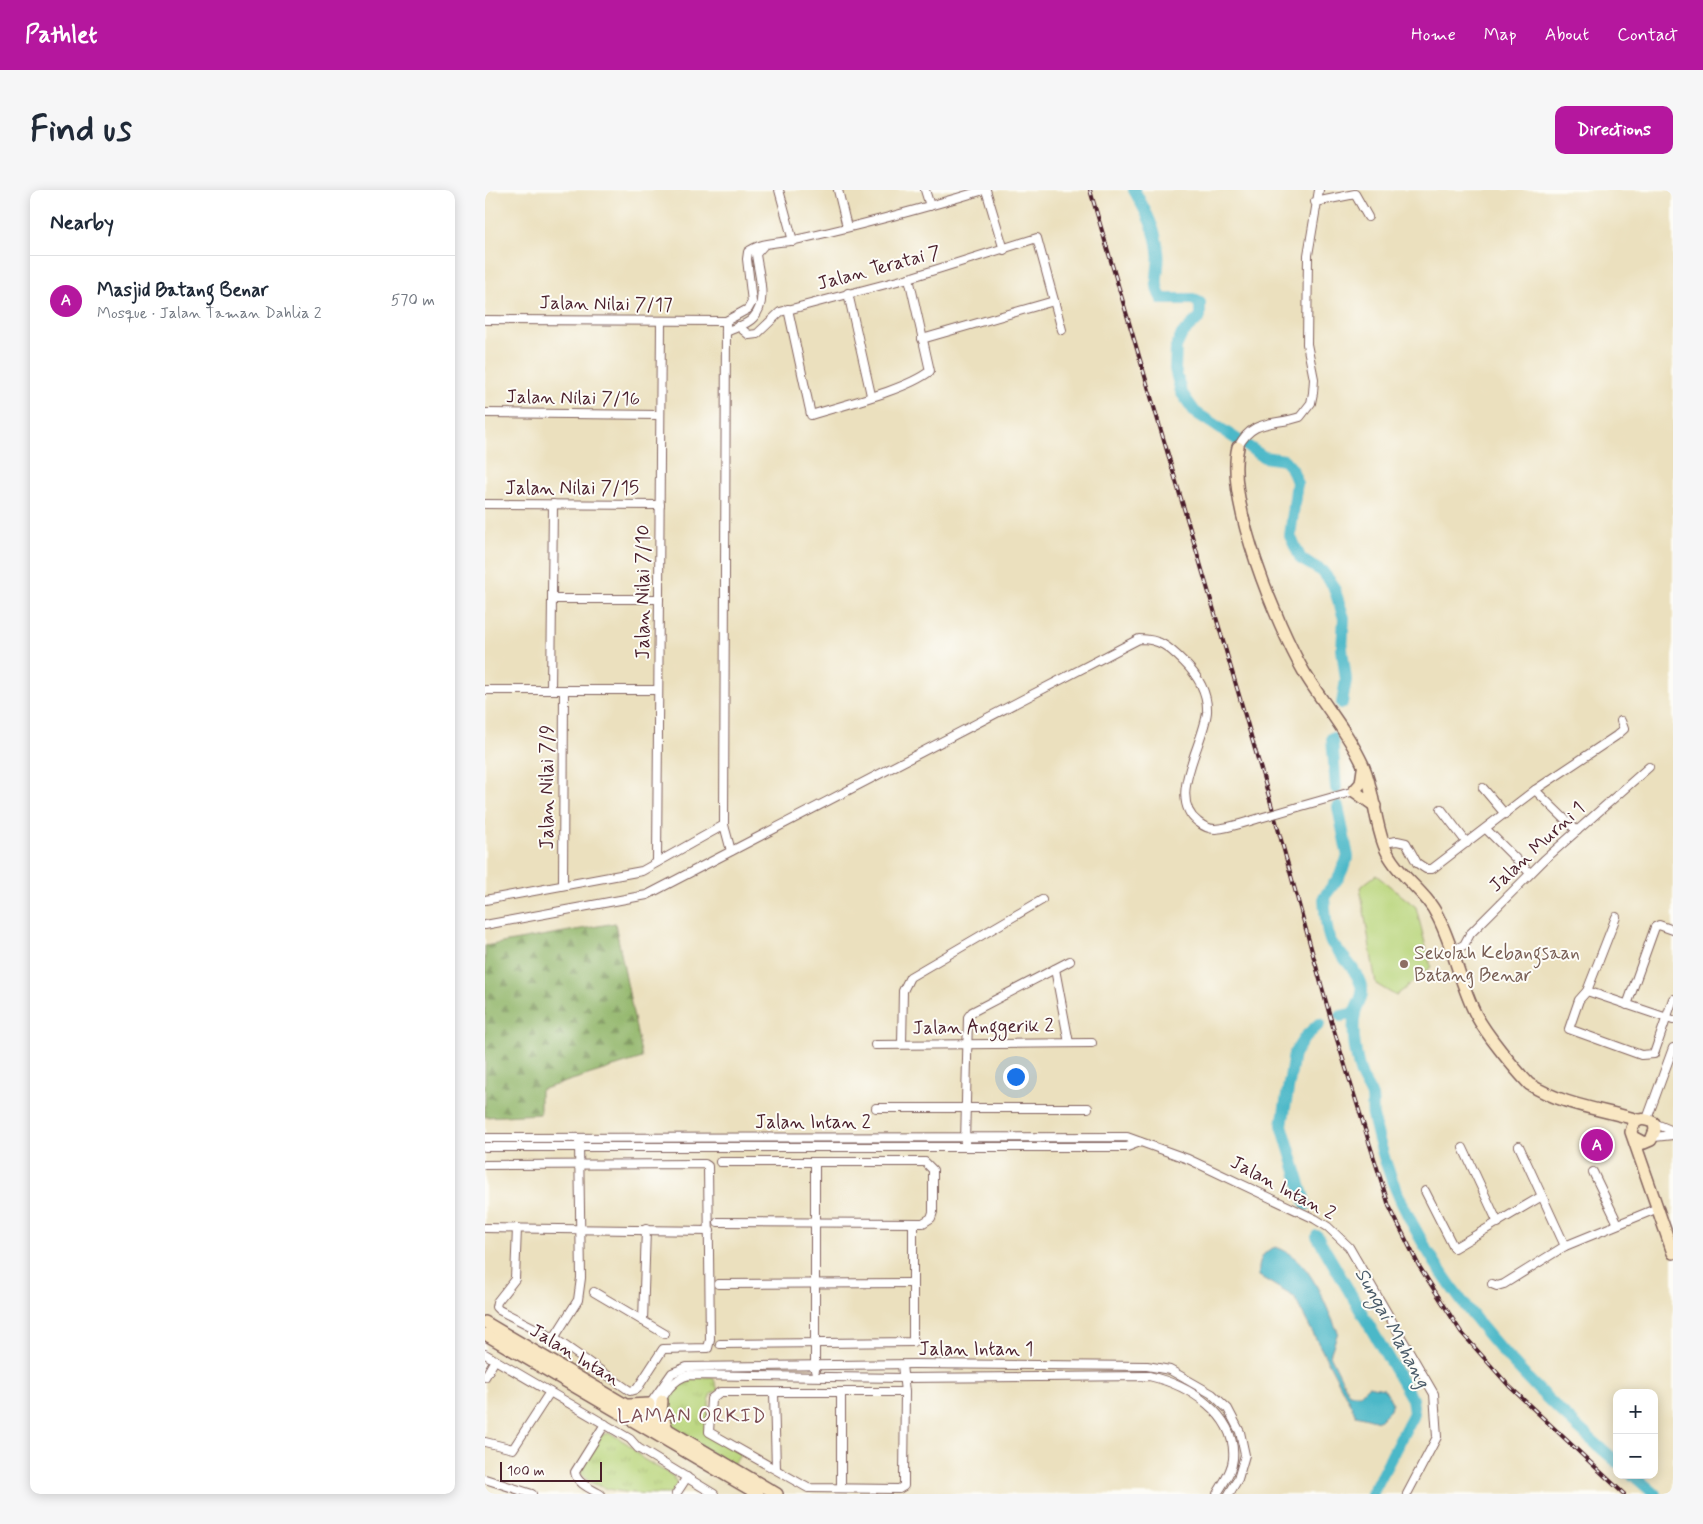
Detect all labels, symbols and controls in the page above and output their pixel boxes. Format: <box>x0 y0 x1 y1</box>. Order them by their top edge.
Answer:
text: Pathlet <box>25 20 97 51</box>
text: Home <box>1411 23 1456 47</box>
text: Map <box>1484 23 1517 47</box>
text: About <box>1545 23 1589 47</box>
text: Contact <box>1617 23 1678 47</box>
button: Directions <box>1555 106 1673 154</box>
text: Find us <box>30 107 132 153</box>
text: Nearby <box>50 209 114 237</box>
street label: Jalan Teratai 7 <box>815 240 943 296</box>
text: Masjid Batang Benar <box>97 278 268 303</box>
text: A <box>61 290 71 311</box>
text: 570 m <box>391 290 435 311</box>
street label: Jalan Nilai 7/17 <box>539 290 673 318</box>
text: Mosque · Jalan Taman Dahlia 2 <box>97 303 322 324</box>
street label: Jalan Nilai 7/16 <box>506 384 640 412</box>
street label: Jalan Nilai 7/15 <box>505 476 639 501</box>
street label: Jalan Nilai 7/10 <box>631 525 656 659</box>
street label: Jalan Nilai 7/9 <box>535 725 560 849</box>
street label: Jalan Murni 1 <box>1484 796 1590 898</box>
place label: Sekolah Kebangsaan Batang Benar <box>1414 941 1580 989</box>
marker: Sekolah Kebangsaan Batang Benar <box>1398 958 1410 970</box>
street label: Jalan Anggerik 2 <box>912 1013 1054 1044</box>
your location <box>1003 1064 1029 1090</box>
street label: Jalan Intan 2 <box>755 1110 871 1135</box>
pin: A <box>1581 1126 1613 1164</box>
street label: Jalan Intan 2 <box>1226 1150 1340 1226</box>
water label: Sungai Mahang <box>1346 1263 1436 1394</box>
street label: Jalan Intan <box>525 1318 625 1392</box>
street label: Jalan Intan 1 <box>919 1337 1033 1362</box>
map controls <box>1613 1389 1658 1479</box>
button: + <box>1613 1389 1658 1434</box>
district label: LAMAN ORKID <box>617 1403 767 1430</box>
button: − <box>1613 1434 1658 1479</box>
scale bar <box>500 1459 603 1482</box>
text: 100 m <box>507 1462 545 1480</box>

